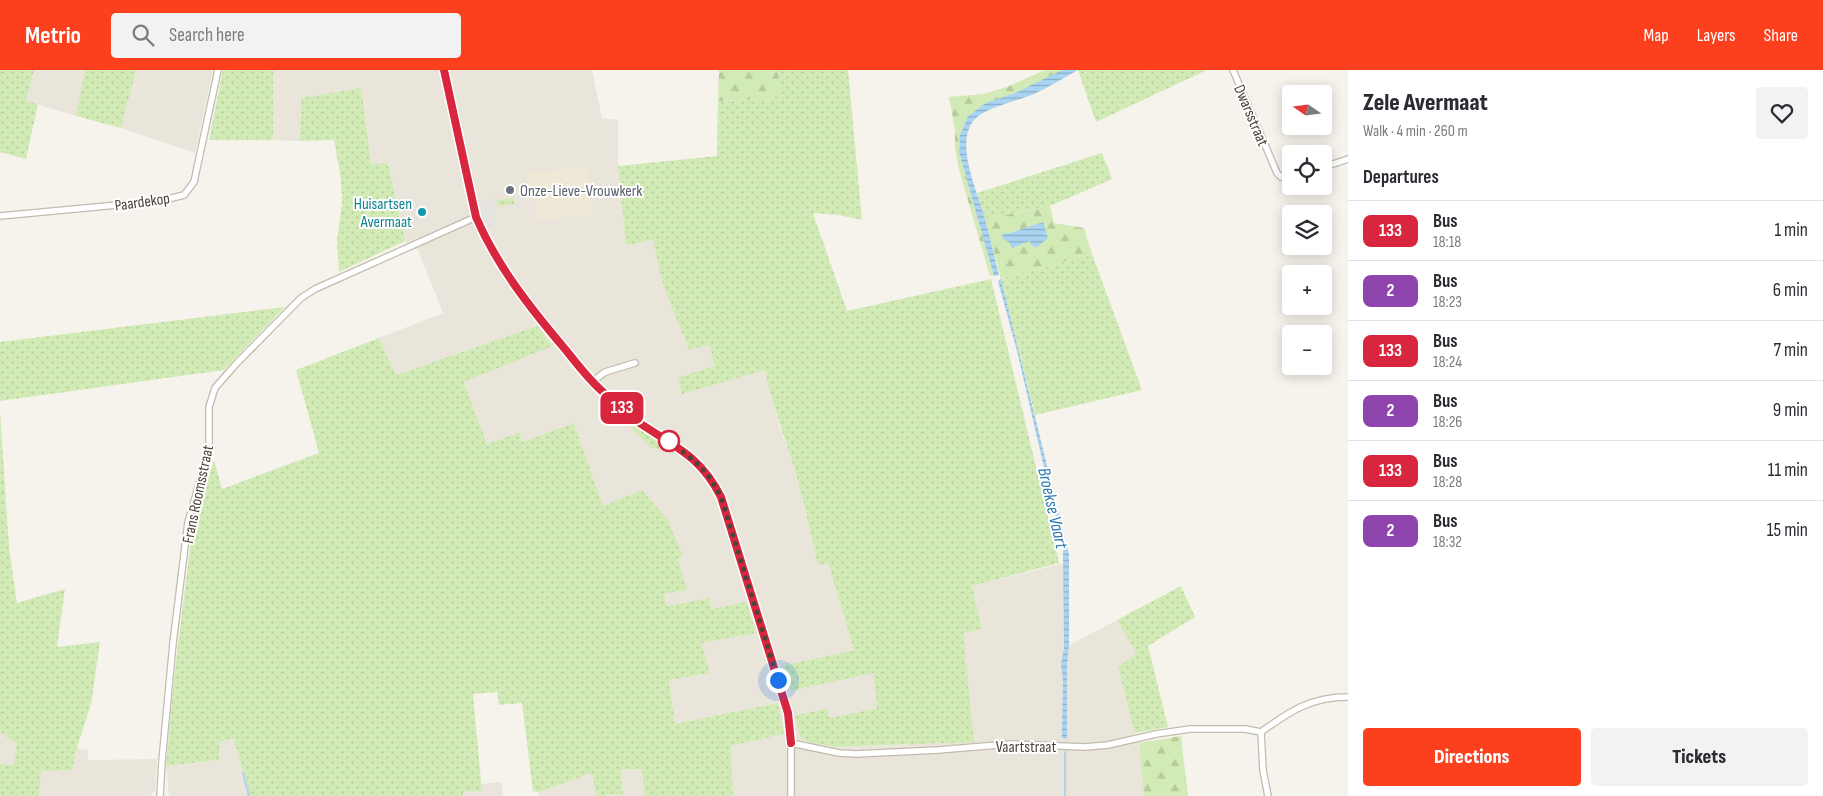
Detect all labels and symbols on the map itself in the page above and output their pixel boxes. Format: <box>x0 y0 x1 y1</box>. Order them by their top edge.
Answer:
street label: Dwarsstraat <box>1229 82 1272 149</box>
north arrow <box>1282 85 1332 135</box>
place label: Onze-Lieve-Vrouwkerk <box>520 182 642 201</box>
marker: Onze-Lieve-Vrouwkerk <box>504 184 516 196</box>
street label: Paardekop <box>113 189 171 216</box>
place label: Huisartsen Avermaat <box>354 195 412 232</box>
marker: Huisartsen Avermaat <box>416 206 428 218</box>
line badge: 133 <box>593 392 651 424</box>
unlabelled marker <box>658 430 680 452</box>
street label: Frans Roomsstraat <box>179 443 218 545</box>
water label: Broekse Vaart <box>1033 466 1072 551</box>
your location <box>766 668 791 693</box>
street label: Vaartstraat <box>996 738 1056 757</box>

